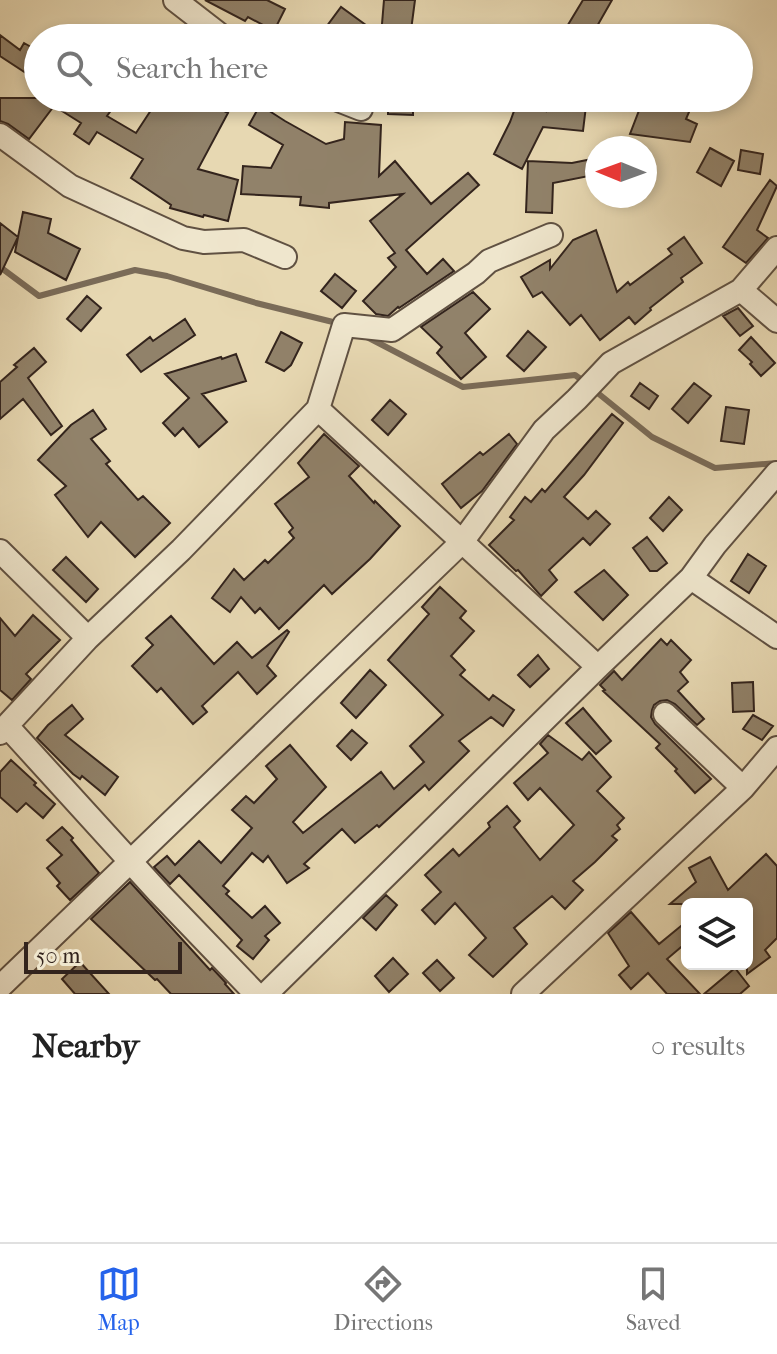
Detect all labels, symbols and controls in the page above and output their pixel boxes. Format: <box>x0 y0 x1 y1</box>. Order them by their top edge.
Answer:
search box <box>24 24 753 112</box>
icon: search <box>52 46 96 90</box>
text: Search here <box>116 51 268 86</box>
north arrow <box>585 136 657 208</box>
map controls <box>681 898 753 970</box>
button: layers <box>681 898 753 970</box>
scale bar <box>24 938 182 974</box>
text: 50 m <box>36 943 81 969</box>
text: Nearby <box>32 1026 139 1066</box>
text: 0 results <box>651 1031 745 1062</box>
tab: Map <box>97 1262 141 1336</box>
tab: Directions <box>334 1262 433 1336</box>
tab: Saved <box>626 1262 680 1336</box>

